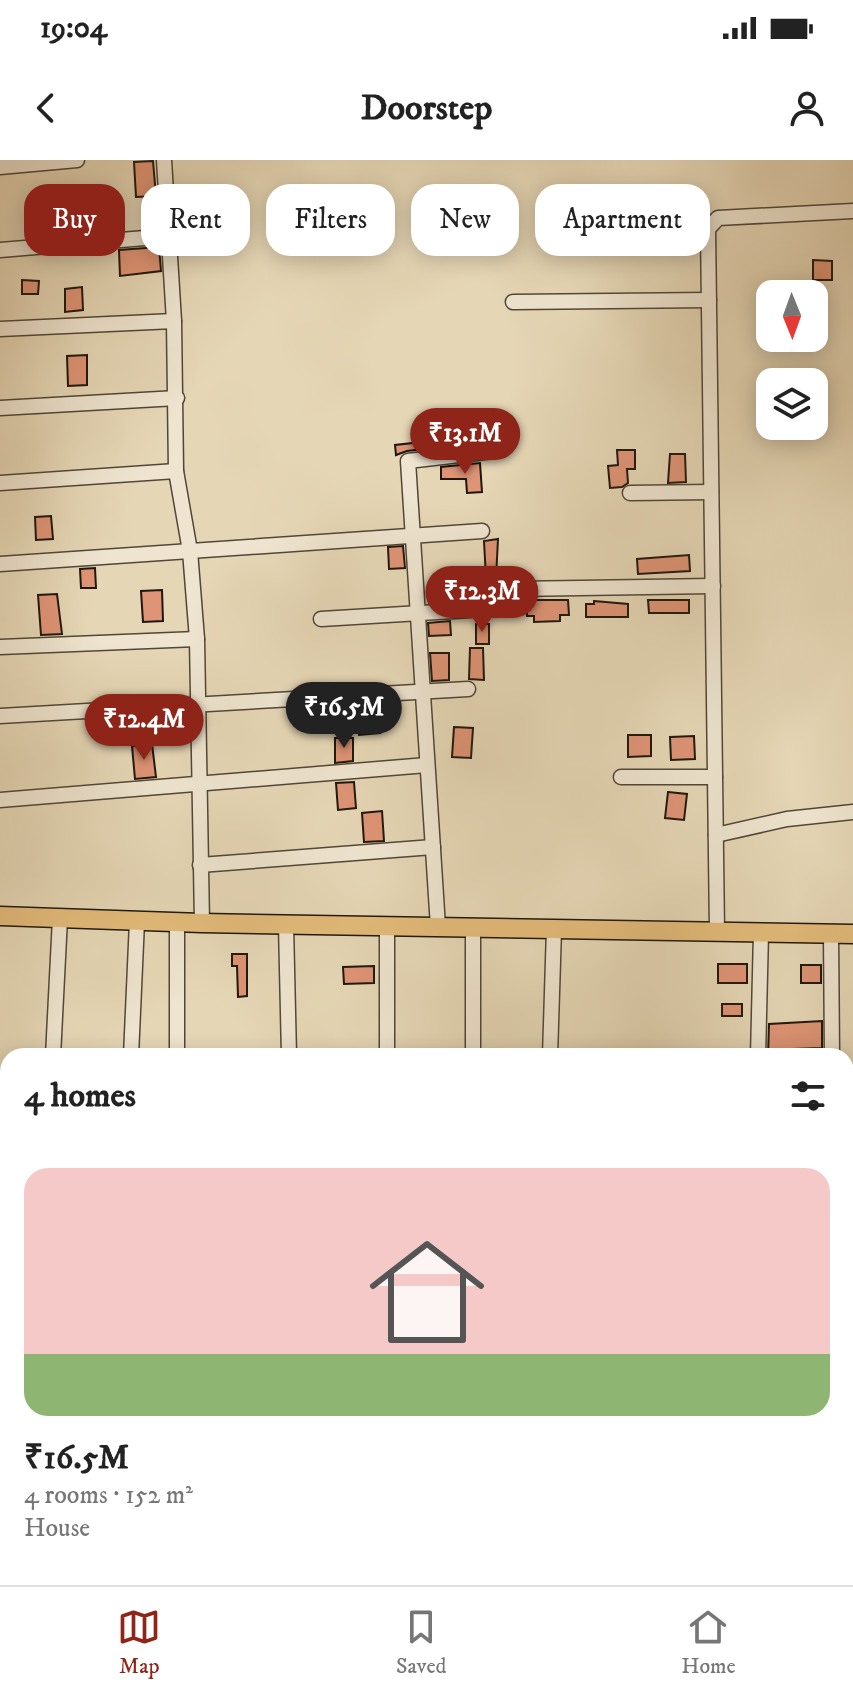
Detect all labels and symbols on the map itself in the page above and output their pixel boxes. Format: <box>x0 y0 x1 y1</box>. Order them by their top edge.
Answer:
north arrow <box>756 280 828 352</box>
pin: ₹13.1M <box>400 408 530 476</box>
pin: ₹12.3M <box>417 566 547 634</box>
pin: ₹16.5M <box>279 682 409 750</box>
pin: ₹12.4M <box>79 694 209 762</box>

